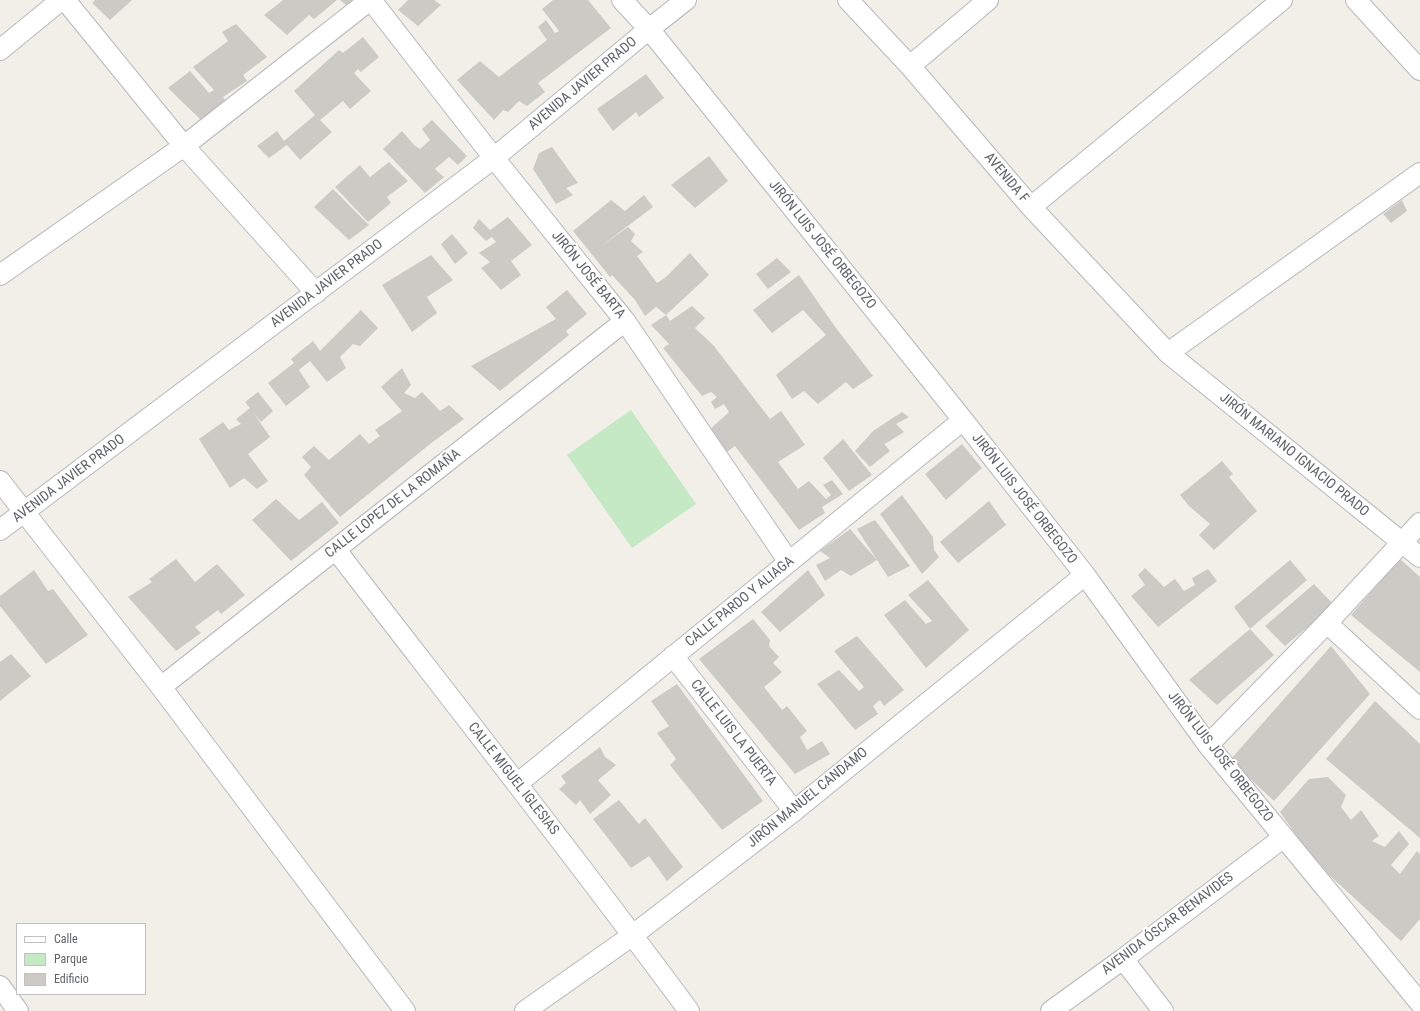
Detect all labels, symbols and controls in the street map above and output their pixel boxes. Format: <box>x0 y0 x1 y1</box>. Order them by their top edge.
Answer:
street label: AVENIDA JAVIER PRADO <box>525 34 641 134</box>
street label: AVENIDA F <box>980 149 1032 207</box>
street label: JIRÓN LUIS JOSÉ ORBEGOZO <box>765 177 879 313</box>
street label: JIRÓN JOSÉ BARTA <box>547 228 629 322</box>
street label: AVENIDA JAVIER PRADO <box>268 236 386 332</box>
street label: JIRÓN MARIANO IGNACIO PRADO <box>1216 389 1372 521</box>
street label: JIRÓN LUIS JOSÉ ORBEGOZO <box>968 430 1080 568</box>
street label: AVENIDA JAVIER PRADO <box>10 431 128 527</box>
street label: CALLE LOPEZ DE LA ROMAÑA <box>322 446 464 562</box>
street label: CALLE PARDO Y ALIAGA <box>682 553 798 651</box>
street label: CALLE LUIS LA PUERTA <box>686 677 780 789</box>
street label: JIRÓN LUIS JOSÉ ORBEGOZO <box>1164 688 1276 826</box>
street label: CALLE MIGUEL IGLESIAS <box>464 719 562 839</box>
street label: JIRÓN MANUEL CANDAMO <box>745 744 871 852</box>
street label: AVENIDA ÓSCAR BENAVIDES <box>1099 869 1237 979</box>
legend <box>16 923 146 995</box>
text: Calle <box>54 932 78 946</box>
text: Parque <box>54 952 87 966</box>
text: Edificio <box>54 972 89 986</box>

